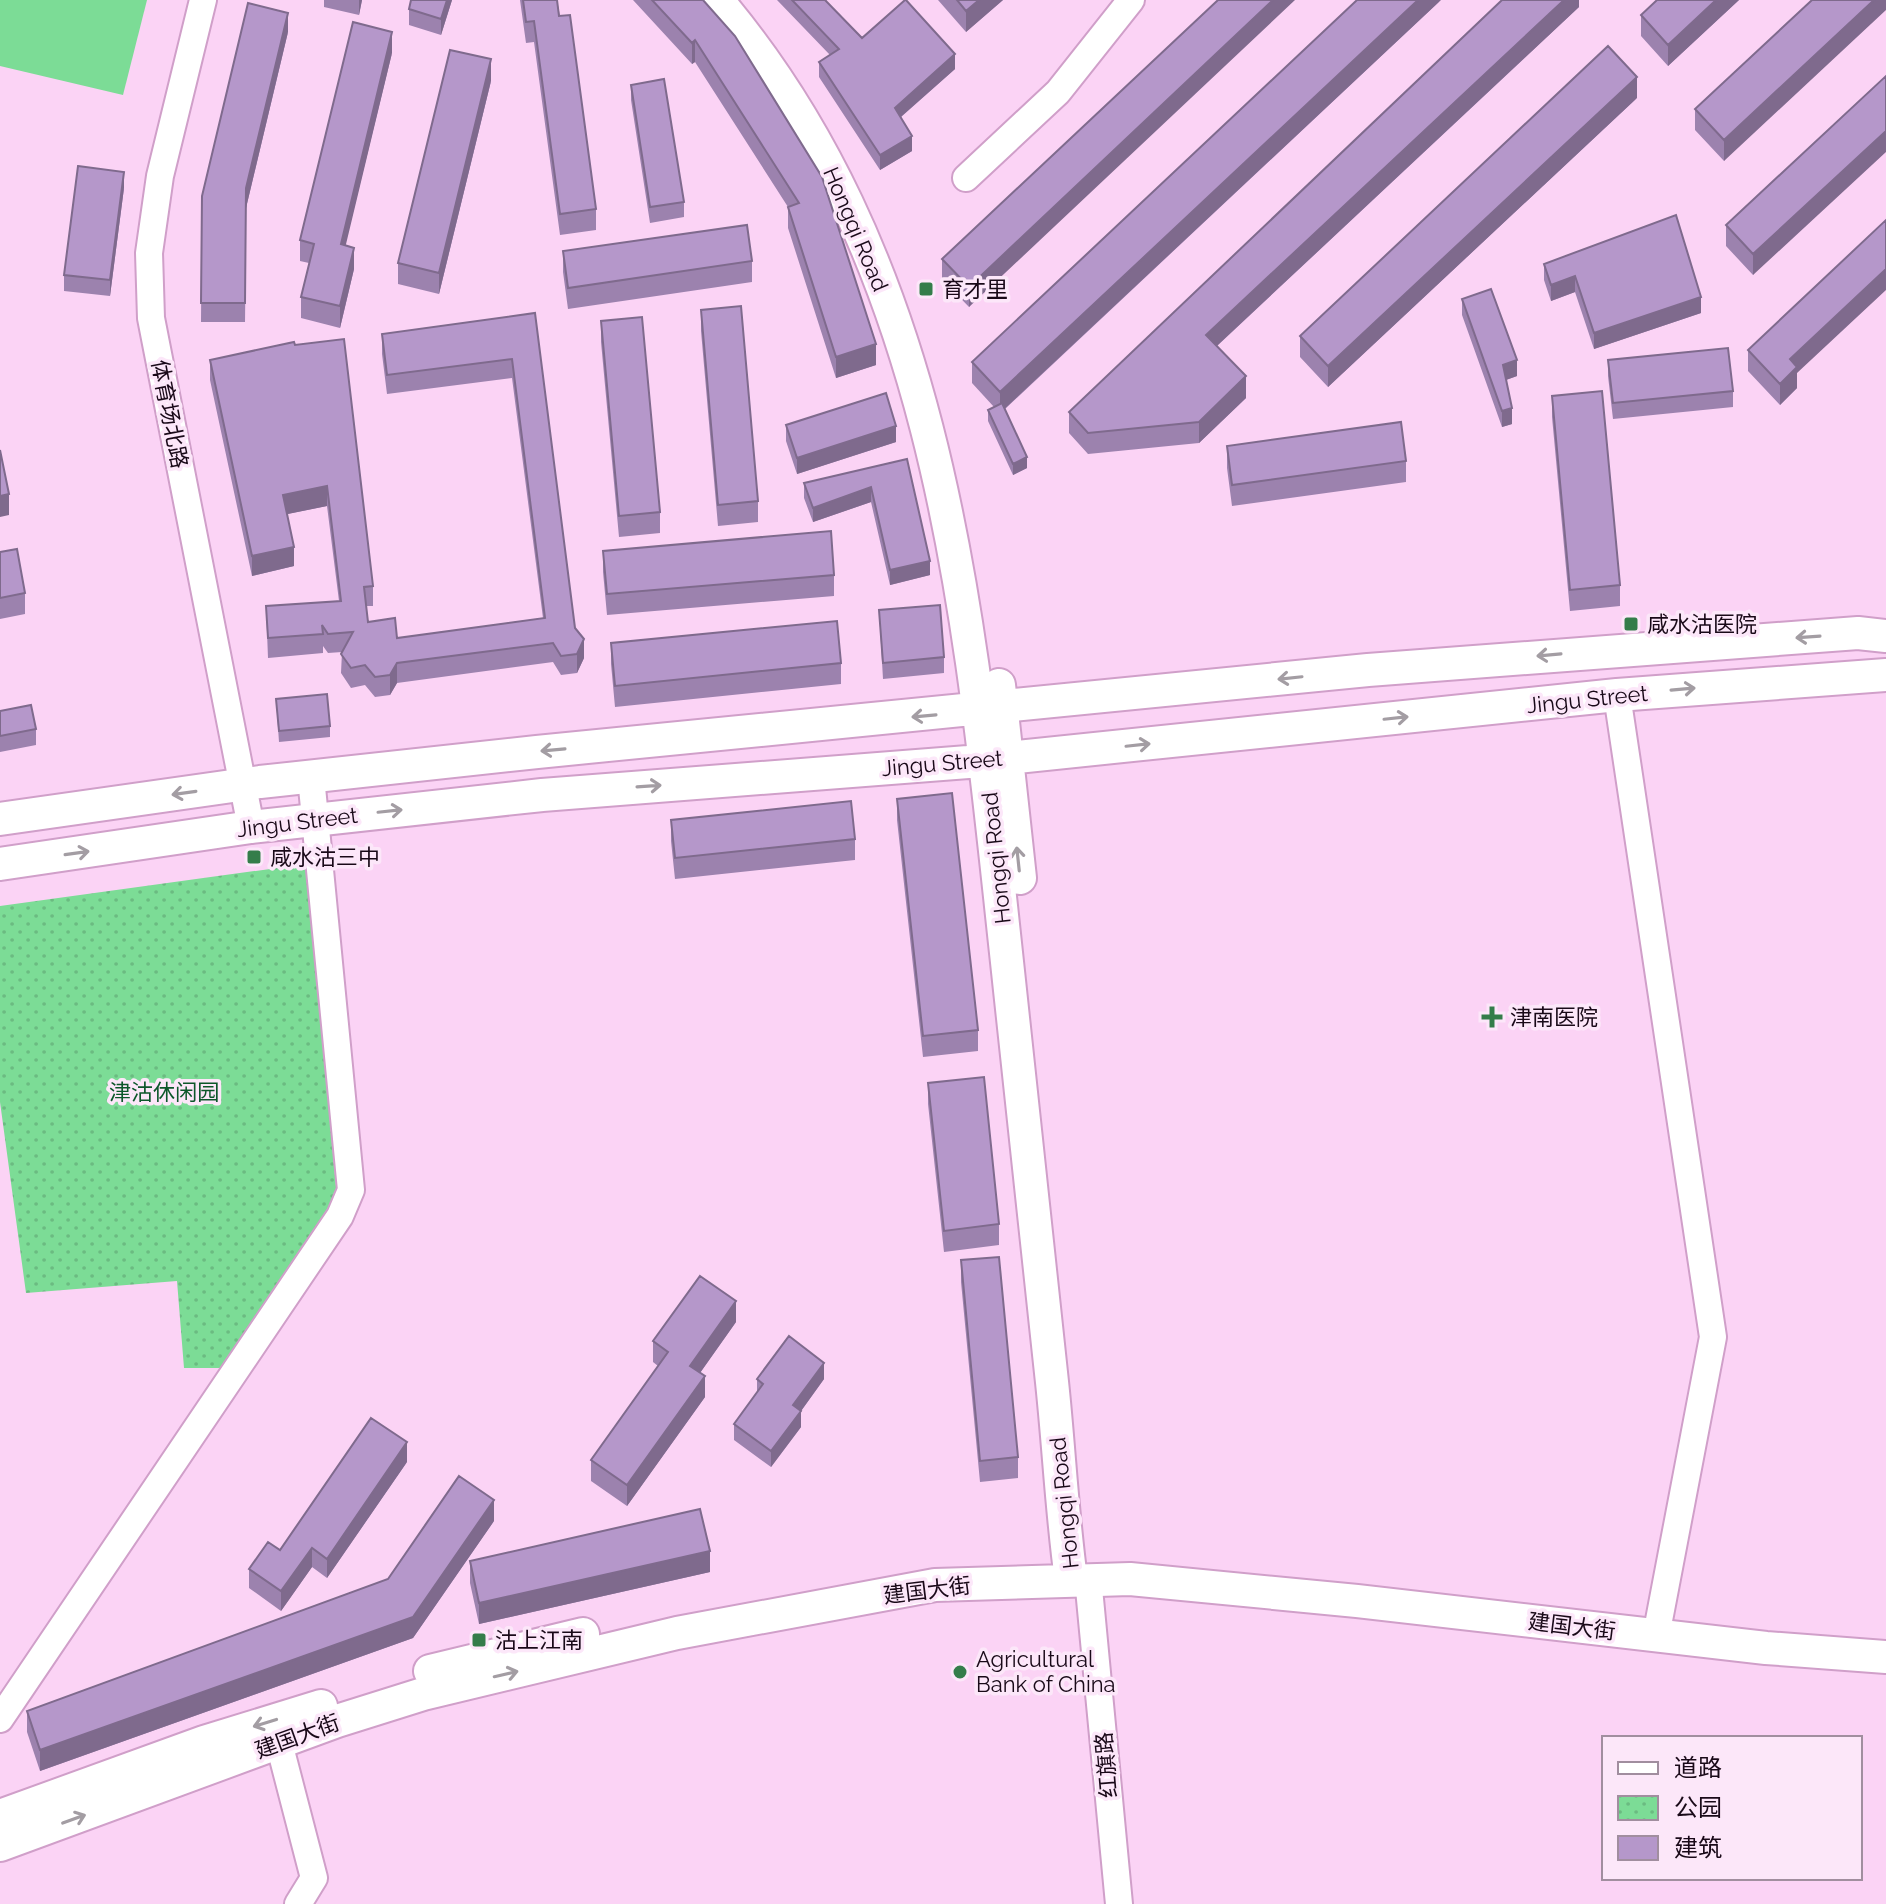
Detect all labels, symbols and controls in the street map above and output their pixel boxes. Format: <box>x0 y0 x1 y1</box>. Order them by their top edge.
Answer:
street label: Hongqi Road <box>818 163 894 295</box>
place label: 育才里 <box>942 276 1008 302</box>
marker: 育才里 <box>917 280 935 298</box>
street label: 体育场北路 <box>147 358 193 470</box>
place label: 咸水沽医院 <box>1647 611 1757 637</box>
marker: 咸水沽医院 <box>1622 615 1640 633</box>
one-way arrow <box>1795 630 1822 645</box>
one-way arrow <box>1536 648 1563 663</box>
one-way arrow <box>1277 671 1304 686</box>
street label: Jingu Street <box>1525 680 1649 718</box>
one-way arrow <box>1669 682 1696 697</box>
one-way arrow <box>911 708 938 723</box>
one-way arrow <box>1382 711 1409 726</box>
one-way arrow <box>1124 738 1150 753</box>
one-way arrow <box>540 743 567 758</box>
street label: Jingu Street <box>880 745 1004 781</box>
one-way arrow <box>635 778 662 793</box>
one-way arrow <box>172 786 197 801</box>
street label: Hongqi Road <box>976 791 1016 925</box>
street label: Jingu Street <box>235 802 359 842</box>
one-way arrow <box>377 803 402 818</box>
place label: 咸水沽三中 <box>270 844 380 870</box>
one-way arrow <box>64 845 89 860</box>
one-way arrow <box>1011 846 1026 873</box>
marker: 咸水沽三中 <box>245 848 263 866</box>
place label: 津南医院 <box>1510 1004 1598 1030</box>
marker: 津南医院 <box>1481 1006 1503 1028</box>
park label: 津沽休闲园 <box>109 1079 219 1105</box>
street label: Hongqi Road <box>1044 1436 1084 1570</box>
street label: 建国大街 <box>882 1572 972 1608</box>
street label: 建国大街 <box>1527 1608 1617 1644</box>
place label: 沽上江南 <box>495 1627 583 1653</box>
marker: 沽上江南 <box>470 1631 488 1649</box>
place label: Agricultural Bank of China <box>976 1646 1116 1697</box>
marker: Agricultural Bank of China <box>951 1663 969 1681</box>
one-way arrow <box>492 1666 518 1681</box>
street label: 建国大街 <box>251 1709 343 1763</box>
one-way arrow <box>252 1716 278 1731</box>
street label: 红旗路 <box>1090 1731 1122 1799</box>
legend <box>1602 1736 1862 1880</box>
text: 道路 <box>1674 1753 1722 1782</box>
text: 公园 <box>1674 1793 1722 1822</box>
one-way arrow <box>61 1811 85 1825</box>
text: 建筑 <box>1674 1833 1722 1862</box>

